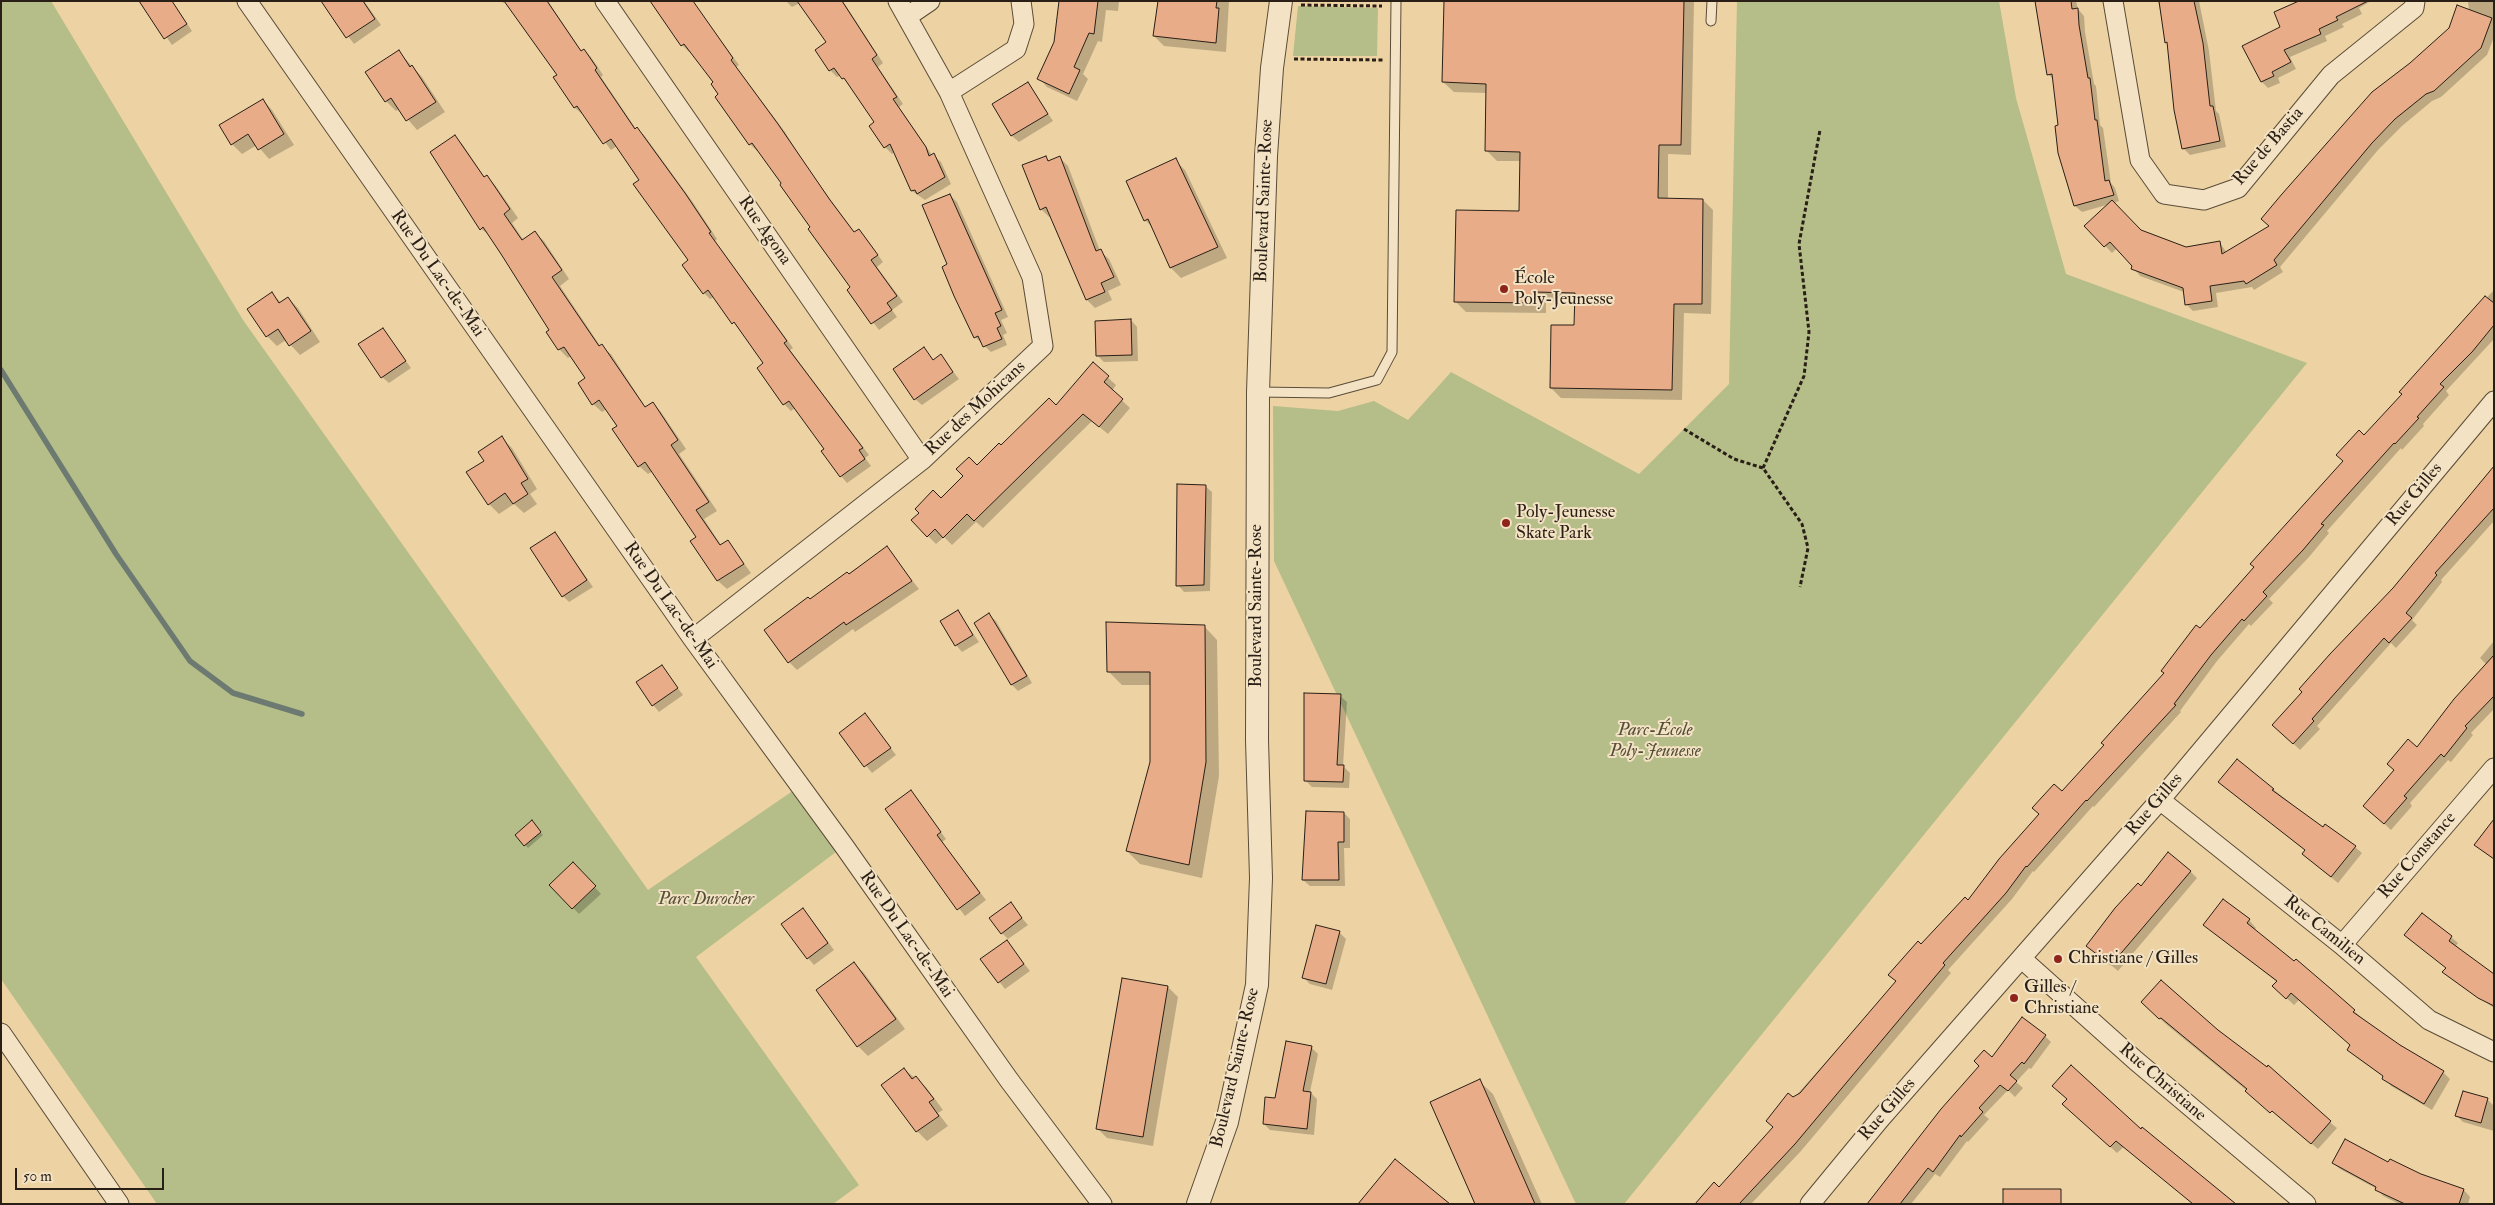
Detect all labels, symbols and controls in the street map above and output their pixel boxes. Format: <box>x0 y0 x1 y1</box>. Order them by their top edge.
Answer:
street label: Rue de Bastia <box>2229 103 2309 191</box>
street label: Boulevard Sainte-Rose <box>1251 119 1279 283</box>
street label: Rue Agona <box>733 192 795 270</box>
street label: Rue Du Lac-de-Mai <box>385 206 489 342</box>
place label: École Poly-Jeunesse <box>1514 268 1613 310</box>
marker: École Poly-Jeunesse <box>1498 283 1510 295</box>
street label: Rue des Mohicans <box>921 357 1031 461</box>
street label: Rue Gilles <box>2382 459 2448 531</box>
place label: Poly-Jeunesse Skate Park <box>1516 502 1615 544</box>
marker: Poly-Jeunesse Skate Park <box>1500 517 1512 529</box>
street label: Boulevard Sainte-Rose <box>1246 524 1268 688</box>
street label: Rue Du Lac-de-Mai <box>618 538 722 674</box>
park label: Parc-École Poly-Jeunesse <box>1609 720 1701 762</box>
street label: Rue Gilles <box>2122 769 2188 841</box>
street label: Rue Constance <box>2374 808 2462 904</box>
street label: Rue Du Lac-de-Mai <box>854 867 958 1003</box>
park label: Parc Durocher <box>658 889 754 911</box>
street label: Rue Camilien <box>2279 892 2369 970</box>
place label: Christiane / Gilles <box>2068 948 2198 970</box>
marker: Christiane / Gilles <box>2052 953 2064 965</box>
place label: Gilles / Christiane <box>2024 977 2099 1020</box>
street label: Boulevard Sainte-Rose <box>1207 986 1265 1150</box>
marker: Gilles / Christiane <box>2008 992 2020 1004</box>
street label: Rue Christiane <box>2114 1039 2210 1127</box>
street label: Rue Gilles <box>1855 1074 1921 1146</box>
scale bar <box>18 1158 166 1190</box>
text: 50 m <box>23 1167 52 1186</box>

